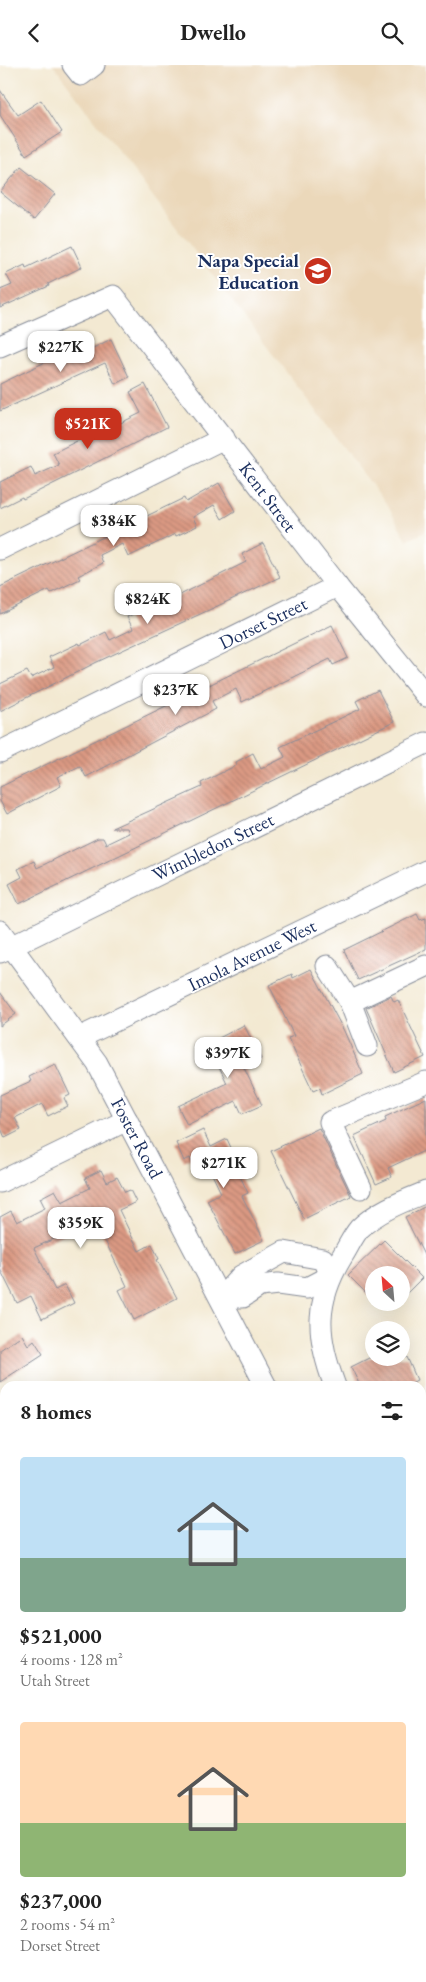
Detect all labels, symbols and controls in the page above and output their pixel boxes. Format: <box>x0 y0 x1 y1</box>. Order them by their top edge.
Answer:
text: Dwello <box>180 18 246 47</box>
icon: back <box>20 19 48 47</box>
icon: search <box>378 19 406 47</box>
place label: Napa Special Education <box>197 248 300 295</box>
school or university icon: Napa Special Education <box>303 256 333 286</box>
pin: $227K <box>26 331 96 373</box>
text: $227K <box>39 336 83 357</box>
pin: $521K <box>53 407 123 450</box>
text: $521K <box>66 413 110 434</box>
street label: Kent Street <box>233 457 303 537</box>
pin: $384K <box>79 505 149 547</box>
text: $384K <box>92 510 136 531</box>
pin: $824K <box>113 583 183 625</box>
text: $824K <box>126 588 170 609</box>
street label: Dorset Street <box>215 591 311 655</box>
pin: $237K <box>141 673 211 716</box>
text: $237K <box>154 679 198 700</box>
street label: Wimbledon Street <box>148 807 278 887</box>
street label: Imola Avenue West <box>184 913 320 997</box>
pin: $397K <box>193 1037 263 1079</box>
text: $397K <box>206 1042 250 1063</box>
street label: Foster Road <box>105 1093 169 1183</box>
pin: $271K <box>189 1147 259 1189</box>
text: $271K <box>202 1152 246 1173</box>
pin: $359K <box>46 1207 116 1249</box>
text: $359K <box>59 1212 103 1233</box>
north arrow <box>365 1266 410 1311</box>
map controls <box>365 1266 410 1366</box>
button: layers <box>365 1321 410 1366</box>
icon: filters <box>378 1397 406 1425</box>
text: 8 homes <box>20 1398 92 1425</box>
icon: home <box>168 1489 258 1579</box>
text: $521,000 <box>20 1622 102 1649</box>
text: 4 rooms · 128 m² <box>20 1649 123 1670</box>
text: Utah Street <box>20 1670 90 1691</box>
icon: home <box>168 1754 258 1844</box>
text: $237,000 <box>20 1887 102 1914</box>
text: 2 rooms · 54 m² <box>20 1914 115 1935</box>
text: Dorset Street <box>20 1935 100 1956</box>

